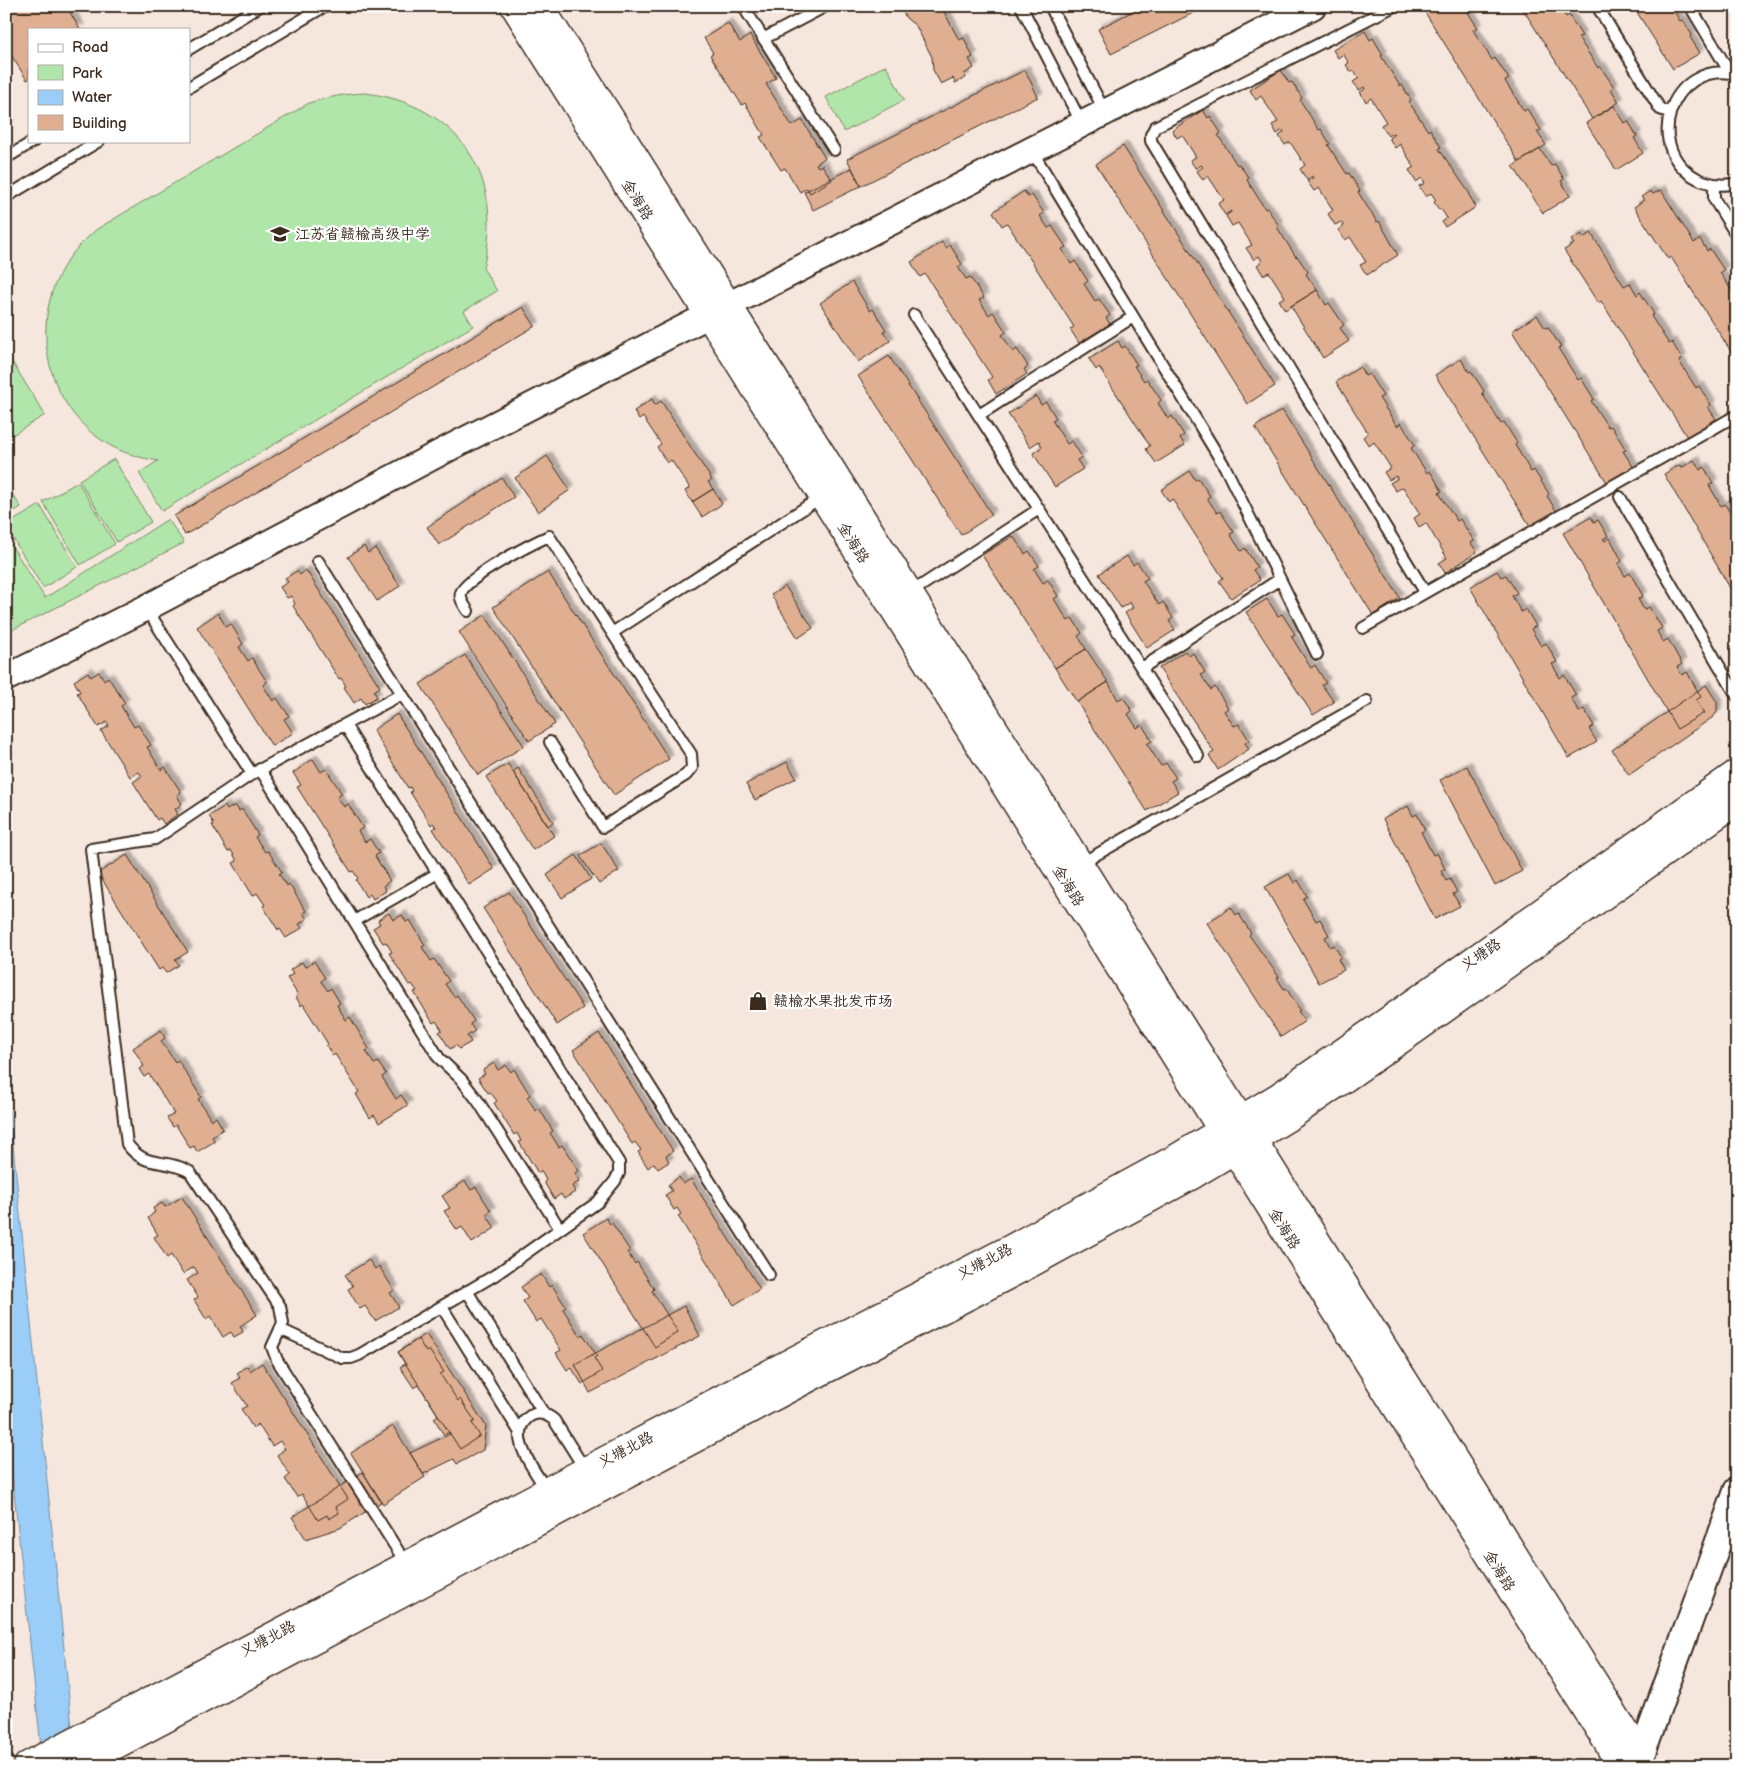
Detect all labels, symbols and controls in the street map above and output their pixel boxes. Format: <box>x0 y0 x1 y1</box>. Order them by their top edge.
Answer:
legend <box>28 28 190 142</box>
text: Road <box>72 38 108 57</box>
text: Park <box>72 64 103 83</box>
text: Water <box>72 88 112 107</box>
text: Building <box>72 114 127 133</box>
street label: 金海路 <box>617 176 657 224</box>
school or university icon: 江苏省赣榆高级中学 <box>269 223 291 245</box>
place label: 江苏省赣榆高级中学 <box>295 225 430 244</box>
street label: 金海路 <box>833 519 873 567</box>
street label: 金海路 <box>1048 862 1088 910</box>
street label: 义塘路 <box>1457 934 1505 976</box>
shop icon: 赣榆水果批发市场 <box>747 990 769 1012</box>
place label: 赣榆水果批发市场 <box>773 992 893 1011</box>
street label: 金海路 <box>1264 1205 1304 1253</box>
street label: 义塘北路 <box>954 1240 1016 1284</box>
street label: 义塘北路 <box>595 1428 657 1472</box>
street label: 金海路 <box>1479 1547 1519 1595</box>
street label: 义塘北路 <box>237 1617 299 1661</box>

